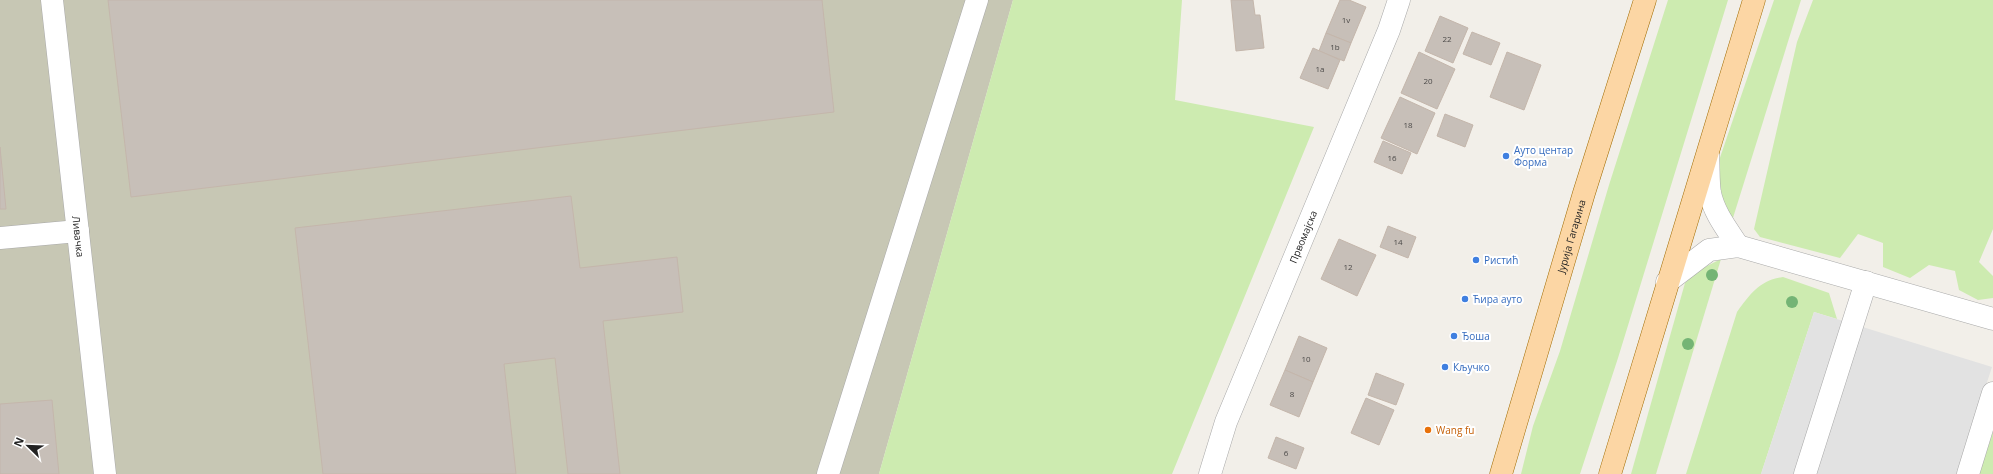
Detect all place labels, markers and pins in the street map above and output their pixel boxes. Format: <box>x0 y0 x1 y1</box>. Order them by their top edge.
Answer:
place label: Ауто центар Форма <box>1514 143 1573 169</box>
marker: Ауто центар Форма <box>1501 151 1511 161</box>
place label: Ристић <box>1484 253 1518 267</box>
marker: Ристић <box>1471 255 1481 265</box>
place label: Ћира ауто <box>1473 292 1522 306</box>
marker: Ћира ауто <box>1460 294 1470 304</box>
place label: Ђоша <box>1462 329 1490 343</box>
marker: Ђоша <box>1449 331 1459 341</box>
place label: Кључко <box>1453 360 1490 374</box>
marker: Кључко <box>1440 362 1450 372</box>
place label: Wang fu <box>1436 423 1474 437</box>
marker: Wang fu <box>1423 425 1433 435</box>

